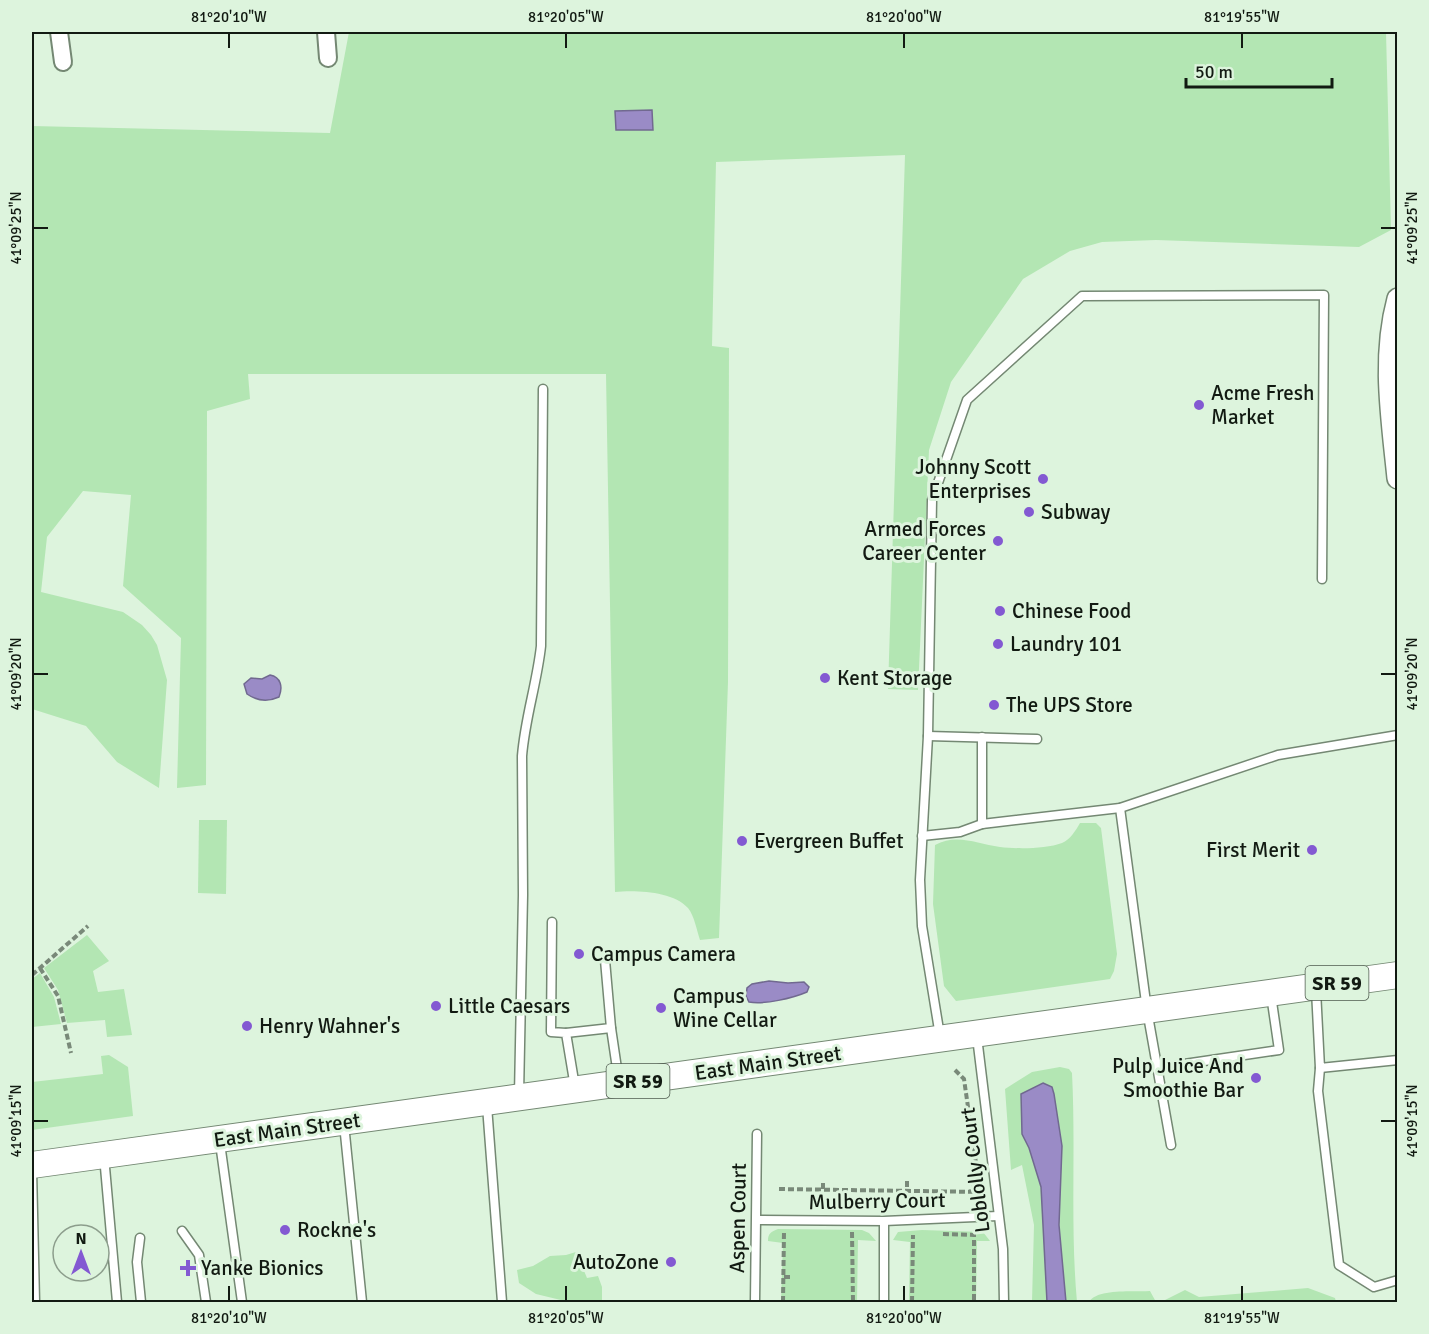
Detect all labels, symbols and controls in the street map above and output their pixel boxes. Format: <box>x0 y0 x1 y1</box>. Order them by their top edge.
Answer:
text: 81°20'10"W <box>191 8 267 26</box>
text: 81°20'05"W <box>528 8 604 26</box>
text: 81°20'00"W <box>866 8 942 26</box>
text: 81°19'55"W <box>1204 8 1280 26</box>
scale bar <box>1186 51 1332 89</box>
text: 50 m <box>1195 61 1233 83</box>
text: 41°09'25"N <box>7 191 25 265</box>
text: 41°09'25"N <box>1403 191 1421 265</box>
place label: Acme Fresh Market <box>1211 380 1314 430</box>
marker: Acme Fresh Market <box>1192 398 1206 412</box>
place label: Johnny Scott Enterprises <box>915 454 1031 504</box>
marker: Johnny Scott Enterprises <box>1036 472 1050 486</box>
place label: Subway <box>1041 499 1111 525</box>
marker: Subway <box>1022 505 1036 519</box>
place label: Armed Forces Career Center <box>862 516 986 566</box>
marker: Armed Forces Career Center <box>991 534 1005 548</box>
place label: Chinese Food <box>1012 598 1131 624</box>
marker: Chinese Food <box>993 604 1007 618</box>
place label: Laundry 101 <box>1010 631 1122 657</box>
text: 41°09'20"N <box>7 637 25 711</box>
marker: Laundry 101 <box>991 637 1005 651</box>
text: 41°09'20"N <box>1403 637 1421 711</box>
place label: Kent Storage <box>837 665 953 691</box>
marker: Kent Storage <box>818 671 832 685</box>
place label: The UPS Store <box>1006 692 1133 718</box>
marker: The UPS Store <box>987 698 1001 712</box>
place label: Evergreen Buffet <box>754 828 904 854</box>
marker: Evergreen Buffet <box>735 834 749 848</box>
place label: First Merit <box>1206 837 1300 863</box>
marker: First Merit <box>1305 843 1319 857</box>
place label: Campus Camera <box>591 941 736 967</box>
marker: Campus Camera <box>572 947 586 961</box>
road number: SR 59 <box>1306 966 1368 1000</box>
place label: Campus Wine Cellar <box>673 983 777 1033</box>
place label: Little Caesars <box>448 993 570 1019</box>
marker: Little Caesars <box>429 999 443 1013</box>
marker: Campus Wine Cellar <box>654 1001 668 1015</box>
place label: Henry Wahner's <box>259 1013 400 1039</box>
marker: Henry Wahner's <box>240 1019 254 1033</box>
street label: East Main Street <box>693 1040 843 1086</box>
place label: Pulp Juice And Smoothie Bar <box>1112 1053 1244 1103</box>
road number: SR 59 <box>606 1064 670 1098</box>
marker: Pulp Juice And Smoothie Bar <box>1249 1071 1263 1085</box>
text: 41°09'15"N <box>7 1084 25 1158</box>
text: 41°09'15"N <box>1403 1084 1421 1158</box>
street label: Loblolly Court <box>954 1106 996 1234</box>
street label: East Main Street <box>212 1107 362 1153</box>
street label: Aspen Court <box>724 1163 752 1273</box>
street label: Mulberry Court <box>808 1187 946 1215</box>
place label: Rockne's <box>297 1217 376 1243</box>
north arrow <box>51 1223 111 1283</box>
marker: Rockne's <box>278 1223 292 1237</box>
text: N <box>75 1229 87 1249</box>
place label: AutoZone <box>573 1249 659 1275</box>
place label: Yanke Bionics <box>201 1255 324 1281</box>
marker: AutoZone <box>664 1255 678 1269</box>
marker: Yanke Bionics <box>179 1259 197 1277</box>
text: 81°20'10"W <box>191 1309 267 1327</box>
text: 81°20'05"W <box>528 1309 604 1327</box>
text: 81°20'00"W <box>866 1309 942 1327</box>
text: 81°19'55"W <box>1204 1309 1280 1327</box>

